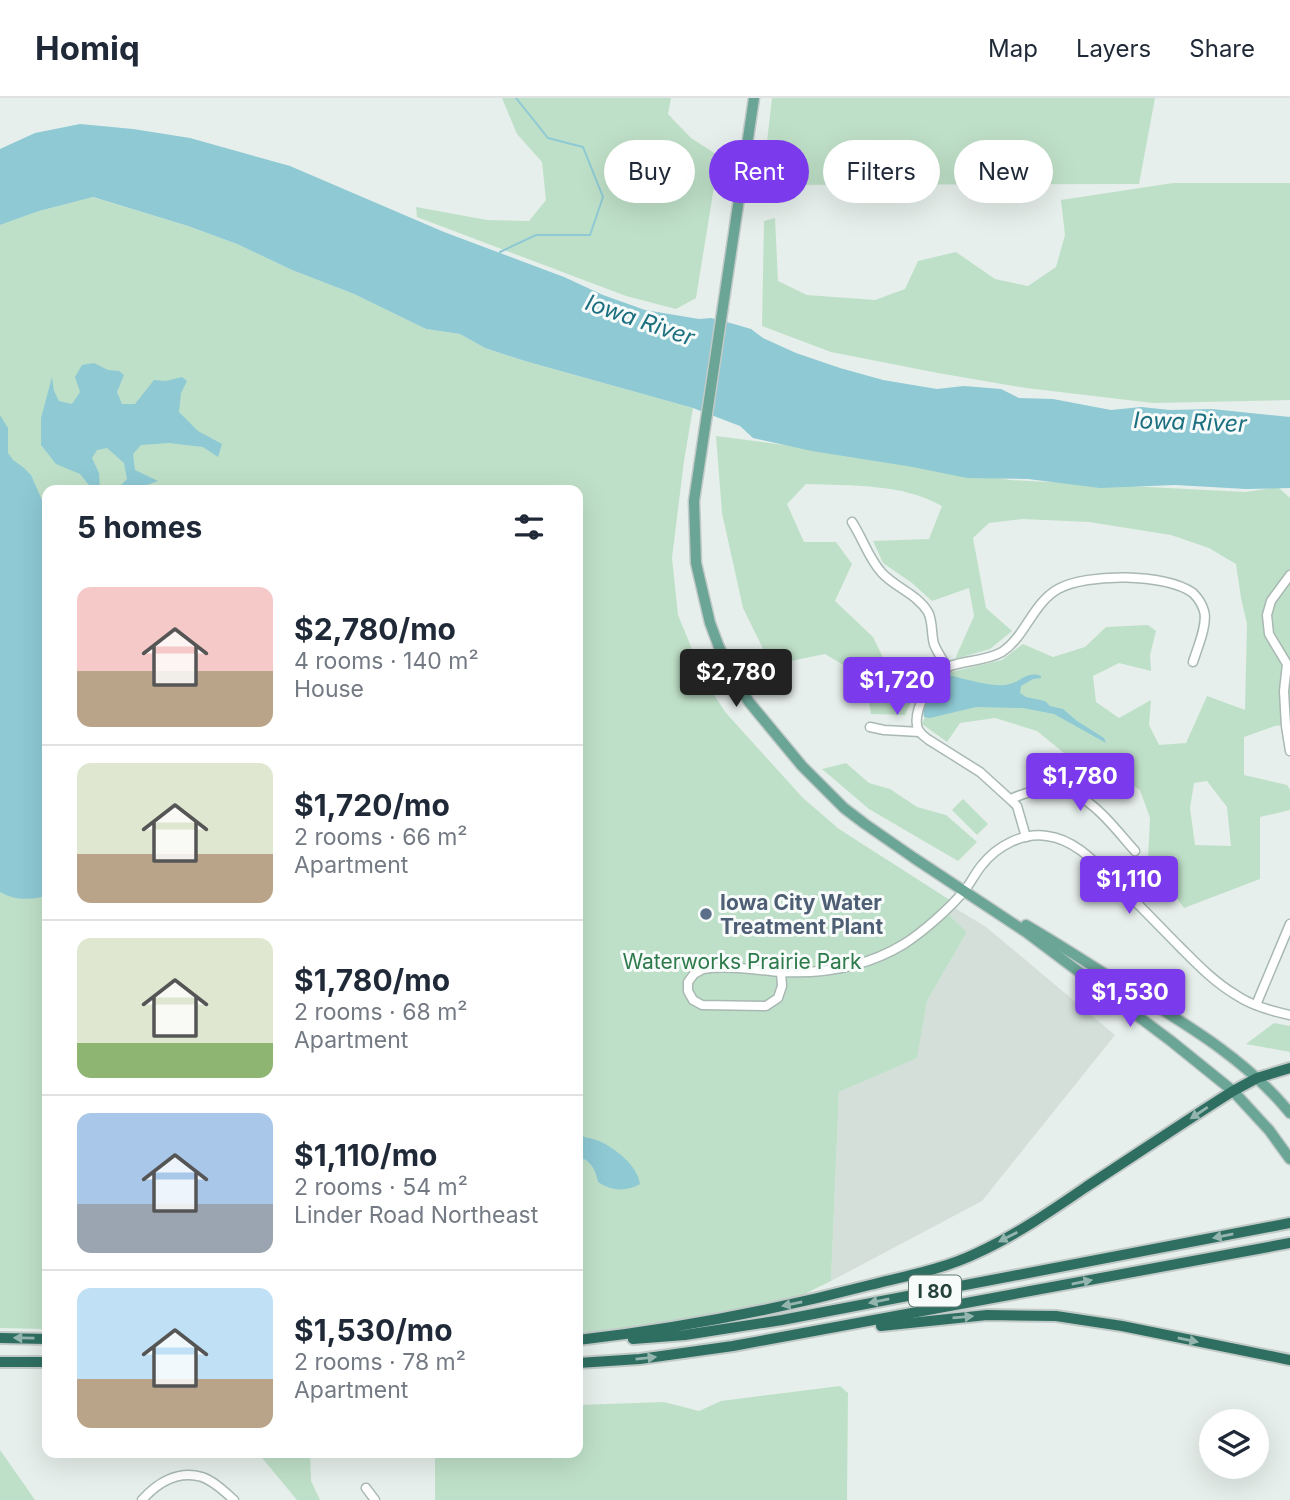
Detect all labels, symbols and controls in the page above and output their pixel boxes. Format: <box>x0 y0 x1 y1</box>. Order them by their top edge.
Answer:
text: Homiq <box>35 28 140 68</box>
text: Map <box>988 34 1038 63</box>
text: Layers <box>1076 34 1151 63</box>
text: Share <box>1189 34 1255 63</box>
chip: Buy <box>604 140 695 203</box>
chip: Rent <box>709 140 809 203</box>
chip: Filters <box>823 140 940 203</box>
chip: New <box>954 140 1053 203</box>
water label: Iowa River <box>582 288 699 352</box>
water label: Iowa River <box>1133 406 1248 438</box>
icon: filters <box>510 508 548 546</box>
text: 5 homes <box>77 509 202 545</box>
text: $2,780/mo <box>294 611 456 647</box>
icon: home <box>133 615 217 699</box>
text: 4 rooms · 140 m² <box>294 647 479 675</box>
pin: $2,780 <box>679 650 793 709</box>
text: $2,780 <box>696 658 776 686</box>
pin: $1,720 <box>840 658 954 717</box>
text: $1,720 <box>859 666 935 694</box>
text: House <box>294 675 364 703</box>
pin: $1,780 <box>1023 754 1137 813</box>
text: $1,780 <box>1042 762 1118 790</box>
text: $1,720/mo <box>294 787 450 823</box>
icon: home <box>133 791 217 875</box>
text: 2 rooms · 66 m² <box>294 823 468 851</box>
text: Apartment <box>294 851 408 879</box>
pin: $1,110 <box>1072 856 1186 916</box>
text: $1,110 <box>1096 865 1162 893</box>
place label: Iowa City Water Treatment Plant <box>720 890 883 939</box>
marker: Iowa City Water Treatment Plant <box>698 906 714 922</box>
park label: Waterworks Prairie Park <box>622 949 862 974</box>
text: $1,780/mo <box>294 962 450 998</box>
icon: home <box>133 966 217 1050</box>
pin: $1,530 <box>1073 970 1187 1029</box>
text: $1,530 <box>1091 978 1169 1006</box>
text: 2 rooms · 68 m² <box>294 998 467 1026</box>
text: Apartment <box>294 1026 408 1054</box>
one-way arrow <box>1190 1106 1208 1120</box>
text: $1,110/mo <box>294 1137 437 1173</box>
icon: home <box>133 1141 217 1225</box>
text: 2 rooms · 54 m² <box>294 1173 468 1201</box>
text: Linder Road Northeast <box>294 1201 538 1229</box>
one-way arrow <box>1212 1230 1234 1241</box>
one-way arrow <box>998 1231 1018 1243</box>
road number: I 80 <box>909 1275 961 1306</box>
one-way arrow <box>1071 1276 1093 1287</box>
one-way arrow <box>868 1296 890 1307</box>
one-way arrow <box>781 1299 803 1310</box>
one-way arrow <box>952 1311 974 1322</box>
text: $1,530/mo <box>294 1312 453 1348</box>
icon: home <box>133 1316 217 1400</box>
one-way arrow <box>12 1332 34 1344</box>
one-way arrow <box>1177 1335 1199 1346</box>
text: 2 rooms · 78 m² <box>294 1348 466 1376</box>
one-way arrow <box>635 1352 657 1363</box>
text: Apartment <box>294 1376 408 1404</box>
map controls <box>1199 1409 1269 1479</box>
button: layers <box>1199 1409 1269 1479</box>

